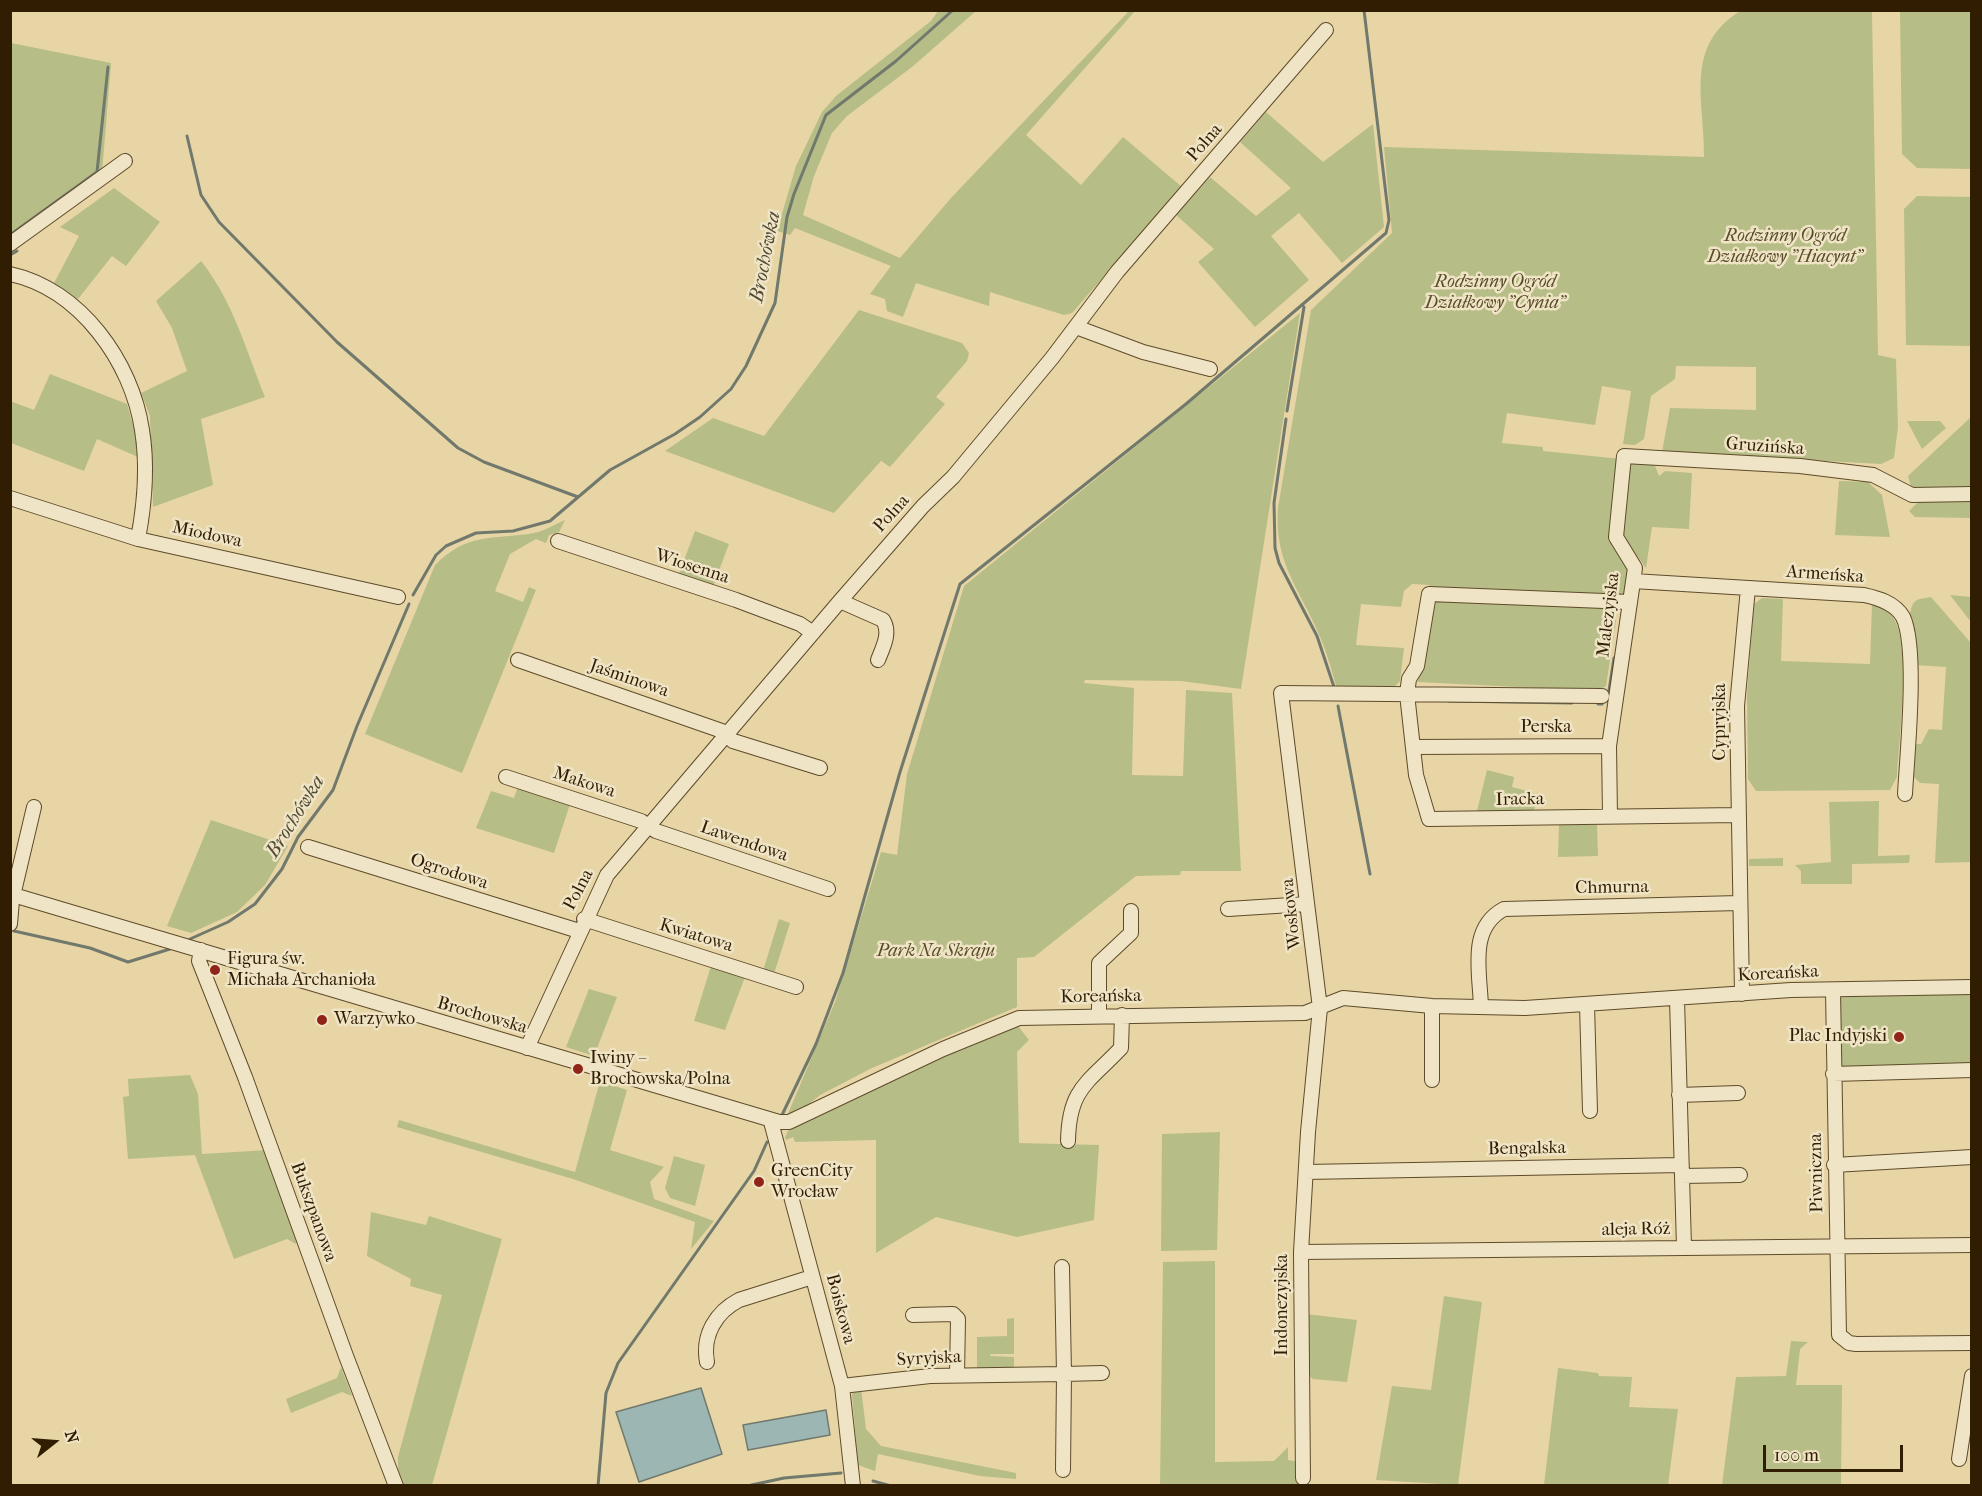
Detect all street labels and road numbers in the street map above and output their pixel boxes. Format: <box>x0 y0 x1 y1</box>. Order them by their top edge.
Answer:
street label: Polna <box>1183 120 1227 166</box>
street label: Gruzińska <box>1725 433 1805 461</box>
street label: Polna <box>870 491 914 537</box>
street label: Miodowa <box>170 517 244 553</box>
street label: Wiosenna <box>652 545 732 589</box>
street label: Armeńska <box>1785 562 1865 588</box>
street label: Malezyjska <box>1593 572 1625 658</box>
street label: Jaśminowa <box>587 655 671 703</box>
street label: Cypryjska <box>1710 683 1732 761</box>
street label: Perska <box>1520 717 1572 739</box>
street label: Makowa <box>550 763 618 803</box>
street label: Iracka <box>1496 789 1544 811</box>
street label: Lawendowa <box>697 817 791 867</box>
street label: Ogrodowa <box>407 849 491 895</box>
street label: Polna <box>559 866 599 914</box>
street label: Woskowa <box>1278 877 1306 951</box>
street label: Chmurna <box>1575 877 1649 899</box>
street label: Kwiatowa <box>657 915 735 957</box>
street label: Koreańska <box>1737 961 1819 987</box>
street label: Koreańska <box>1060 985 1142 1009</box>
street label: Brochowska <box>435 993 529 1039</box>
street label: Piwniczna <box>1806 1133 1828 1213</box>
street label: Bengalska <box>1488 1138 1566 1160</box>
street label: Bukszpanowa <box>285 1159 341 1265</box>
street label: aleja Róż <box>1601 1219 1671 1241</box>
street label: Indonezyjska <box>1272 1254 1294 1356</box>
street label: Boiskowa <box>820 1271 860 1347</box>
street label: Syryjska <box>896 1347 962 1371</box>

